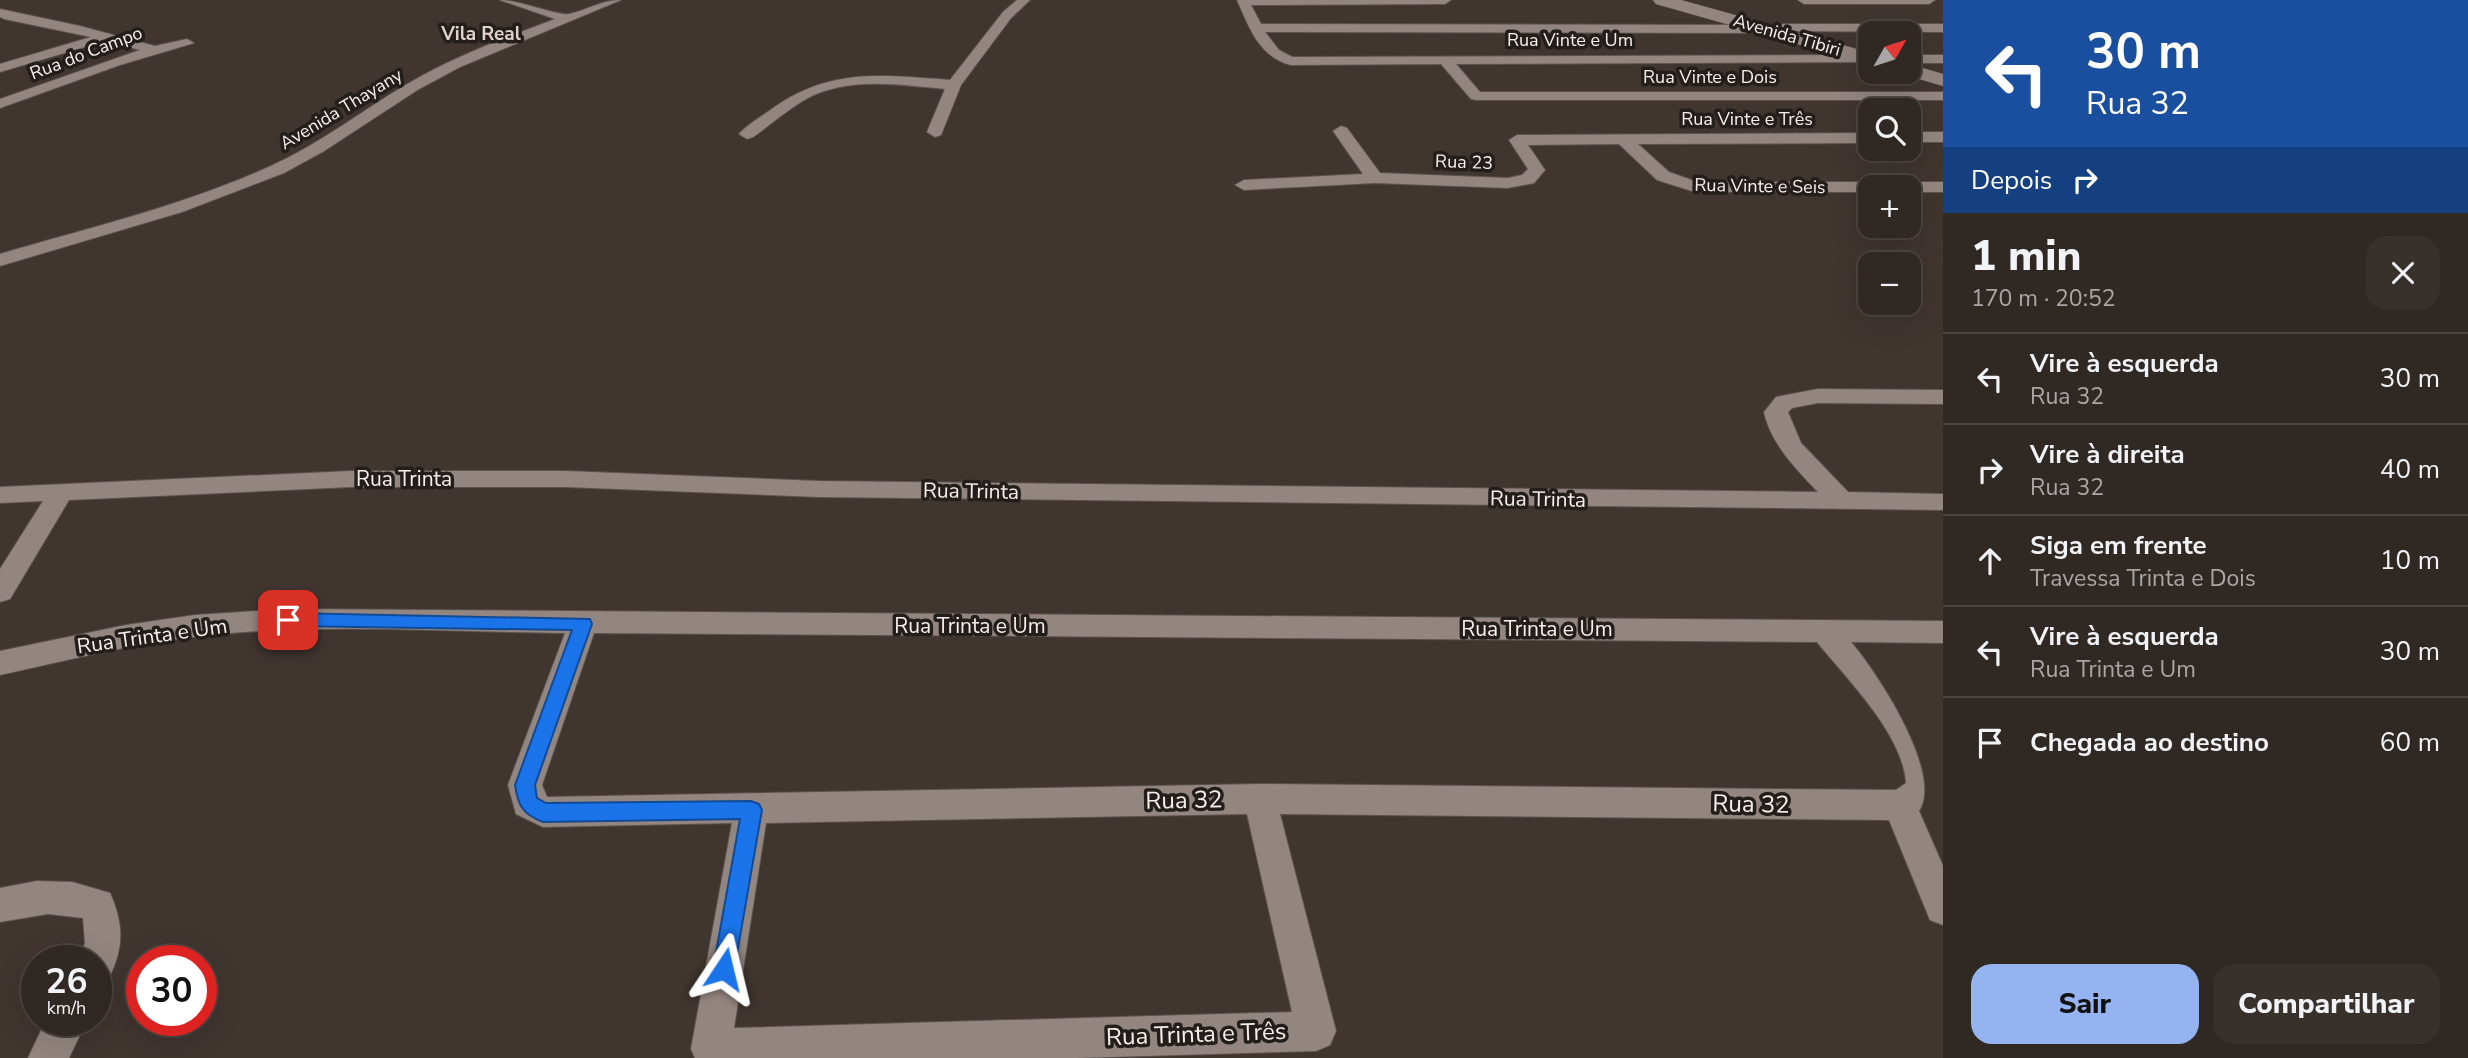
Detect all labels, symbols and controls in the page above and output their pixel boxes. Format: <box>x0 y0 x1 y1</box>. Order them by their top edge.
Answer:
street label: Avenida Tibiri <box>1730 8 1844 62</box>
text: 30 m <box>2086 18 2201 85</box>
street label: Rua do Campo <box>26 21 146 85</box>
district label: Vila Real <box>440 21 521 47</box>
north arrow <box>1858 21 1922 84</box>
map controls <box>1858 21 1921 315</box>
street label: Rua Vinte e Um <box>1507 28 1633 52</box>
icon: left <box>1971 28 2062 119</box>
street label: Avenida Thayany <box>275 63 407 155</box>
street label: Rua Vinte e Dois <box>1643 65 1777 89</box>
text: Rua 32 <box>2086 82 2189 125</box>
button: search <box>1858 98 1921 161</box>
street label: Rua Vinte e Três <box>1681 107 1813 131</box>
street label: Rua 23 <box>1435 149 1493 175</box>
icon: right <box>2066 161 2104 199</box>
text: Depois <box>1971 163 2052 198</box>
street label: Rua Vinte e Seis <box>1694 173 1826 199</box>
button: + <box>1858 175 1921 238</box>
text: 1 min <box>1971 228 2081 285</box>
button: close <box>2366 236 2440 310</box>
button: − <box>1858 252 1921 315</box>
text: 170 m · 20:52 <box>1971 283 2116 314</box>
text: Vire à esquerda <box>2030 346 2219 381</box>
icon: left <box>1971 360 2009 398</box>
text: 30 m <box>2380 361 2440 396</box>
text: Rua 32 <box>2030 381 2104 412</box>
text: Vire à direita <box>2030 437 2185 472</box>
icon: right <box>1971 451 2009 489</box>
text: 40 m <box>2380 452 2440 487</box>
street label: Rua Trinta <box>356 465 452 493</box>
text: Rua 32 <box>2030 472 2104 503</box>
street label: Rua Trinta <box>923 476 1019 506</box>
street label: Rua Trinta <box>1490 484 1586 514</box>
text: Siga em frente <box>2030 528 2207 563</box>
icon: ahead <box>1971 542 2009 580</box>
text: 10 m <box>2380 543 2440 578</box>
text: Travessa Trinta e Dois <box>2030 563 2256 594</box>
pin <box>258 590 318 650</box>
icon: arrive <box>269 601 307 639</box>
street label: Rua Trinta e Um <box>75 612 229 660</box>
street label: Rua Trinta e Um <box>894 612 1046 640</box>
street label: Rua Trinta e Um <box>1461 615 1613 643</box>
text: Vire à esquerda <box>2030 619 2219 654</box>
icon: left <box>1971 633 2009 671</box>
text: 30 m <box>2380 634 2440 669</box>
text: Rua Trinta e Um <box>2030 654 2196 685</box>
icon: arrive <box>1971 724 2009 762</box>
text: Chegada ao destino <box>2030 725 2269 760</box>
text: 60 m <box>2380 725 2440 760</box>
street label: Rua 32 <box>1145 783 1223 817</box>
street label: Rua 32 <box>1712 787 1790 821</box>
position arrow <box>687 932 761 1006</box>
speed limit sign: 30 <box>126 945 217 1036</box>
text: 26 <box>45 958 88 1005</box>
button: Sair <box>1971 964 2199 1044</box>
button: Compartilhar <box>2213 964 2440 1044</box>
text: km/h <box>47 996 86 1020</box>
street label: Rua Trinta e Três <box>1105 1015 1287 1053</box>

